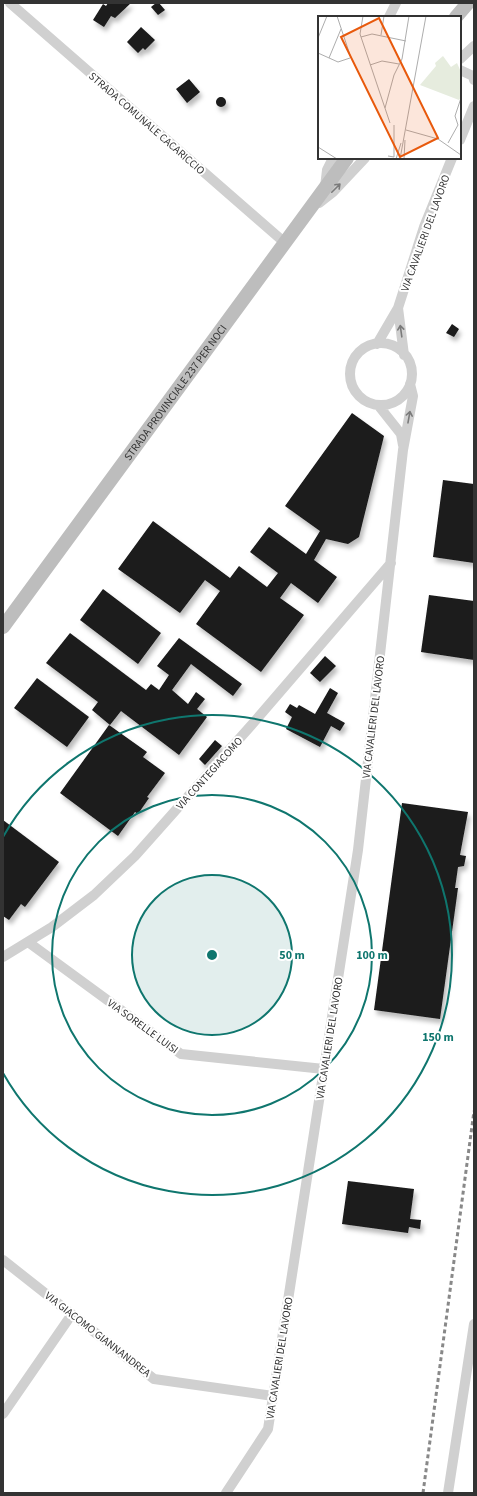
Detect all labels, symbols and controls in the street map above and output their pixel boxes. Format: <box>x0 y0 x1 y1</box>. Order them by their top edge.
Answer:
inset map <box>318 16 461 159</box>
street label: STRADA COMUNALE CACARICCIO <box>85 69 208 178</box>
street label: VIA CAVALIERI DEL LAVORO <box>397 173 454 294</box>
one-way arrow <box>331 183 341 193</box>
street label: STRADA PROVINCIALE 237 PER NOCI <box>121 322 230 464</box>
one-way arrow <box>397 325 405 338</box>
one-way arrow <box>405 411 413 424</box>
street label: VIA CAVALIERI DEL LAVORO <box>359 655 388 779</box>
street label: VIA CONTEGIACOMO <box>173 734 246 813</box>
text: 50 m <box>279 947 305 964</box>
text: 100 m <box>356 947 388 964</box>
centre of rings <box>205 948 219 962</box>
street label: VIA CAVALIERI DEL LAVORO <box>312 976 347 1100</box>
street label: VIA SORELLE LUISI <box>104 996 181 1057</box>
text: 150 m <box>422 1029 454 1046</box>
street label: VIA GIACOMO GIANNANDREA <box>42 1288 154 1381</box>
street label: VIA CAVALIERI DEL LAVORO <box>262 1296 297 1420</box>

